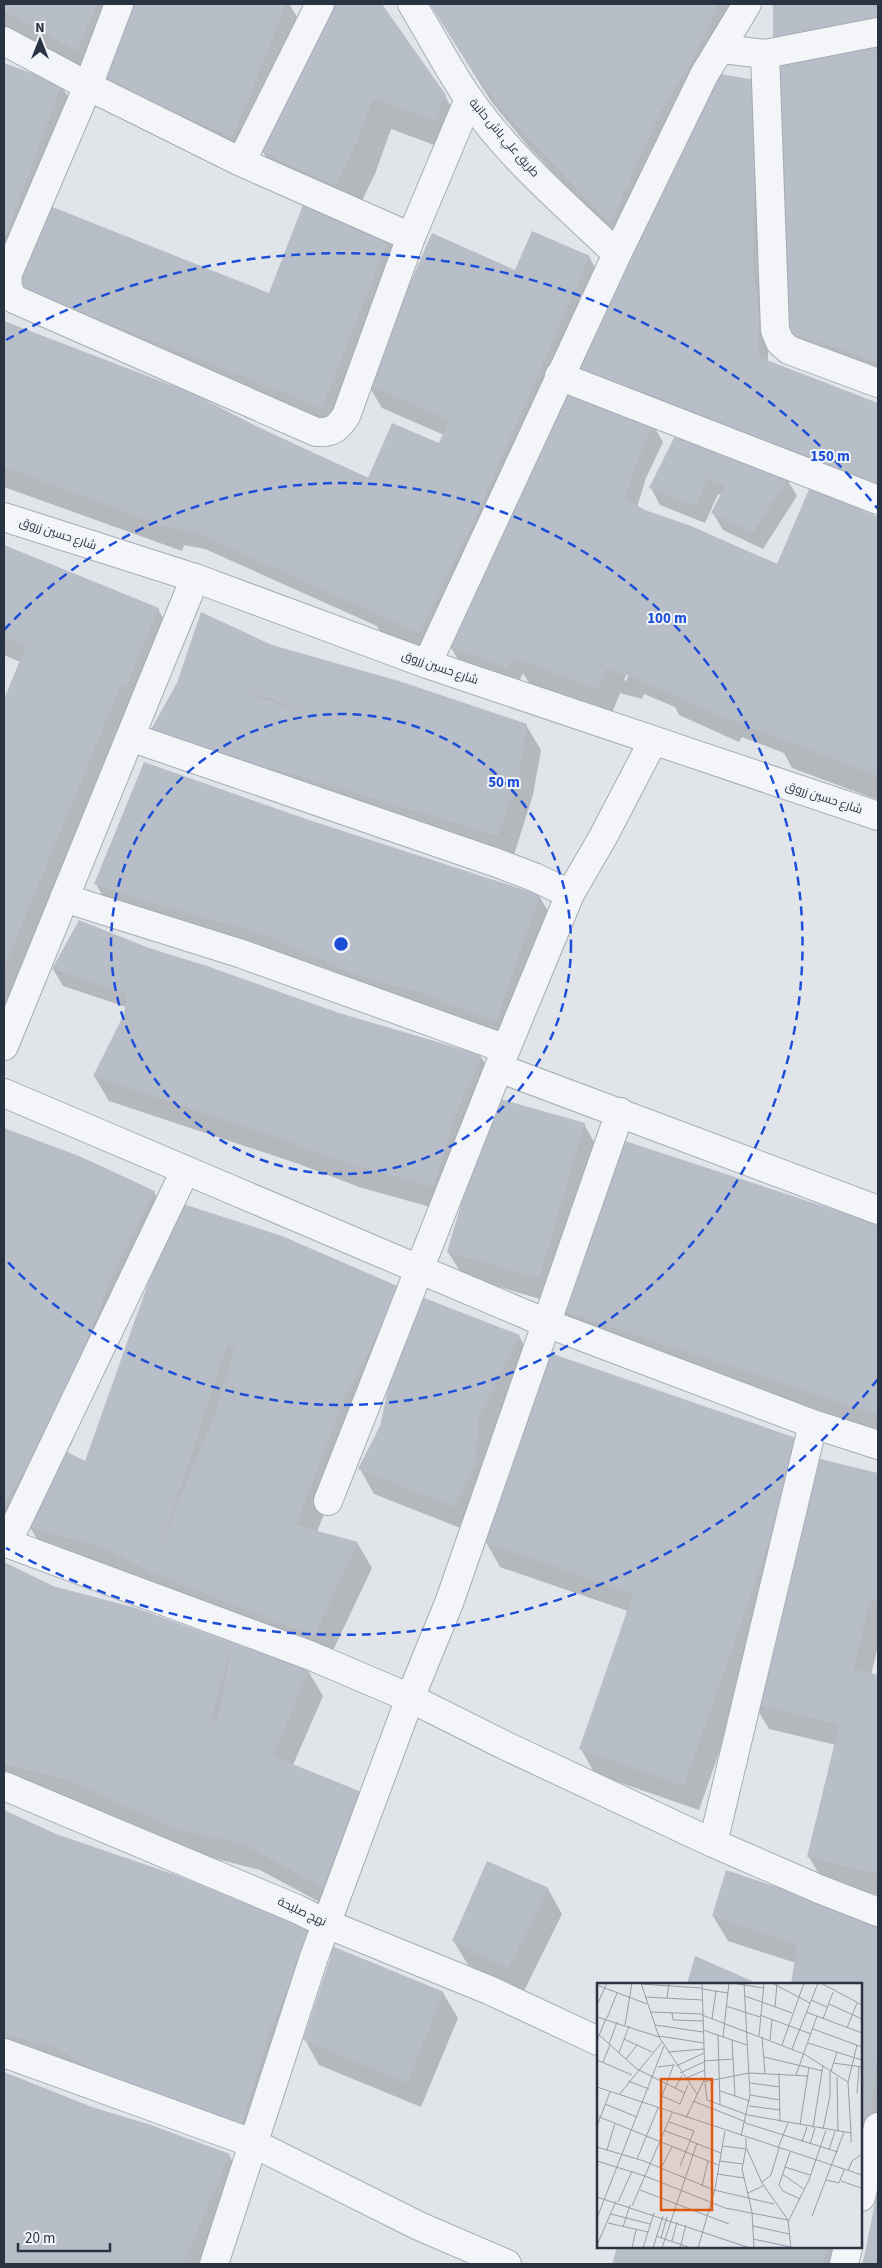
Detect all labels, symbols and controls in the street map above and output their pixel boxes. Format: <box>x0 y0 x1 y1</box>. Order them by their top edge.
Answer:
north arrow <box>15 15 65 65</box>
text: N <box>35 18 45 38</box>
street label: طريق علي باش حانبة <box>464 95 543 182</box>
text: 150 m <box>810 446 850 467</box>
street label: شارع حسين زروق <box>17 514 99 554</box>
text: 100 m <box>647 608 687 629</box>
street label: شارع حسين زروق <box>399 647 481 689</box>
text: 50 m <box>488 772 520 793</box>
street label: شارع حسين زروق <box>783 778 865 818</box>
centre of rings <box>332 935 350 953</box>
street label: نهج صليحة <box>275 1893 329 1931</box>
inset map <box>597 1983 862 2248</box>
scale bar <box>18 2220 110 2252</box>
text: 20 m <box>25 2228 55 2249</box>

